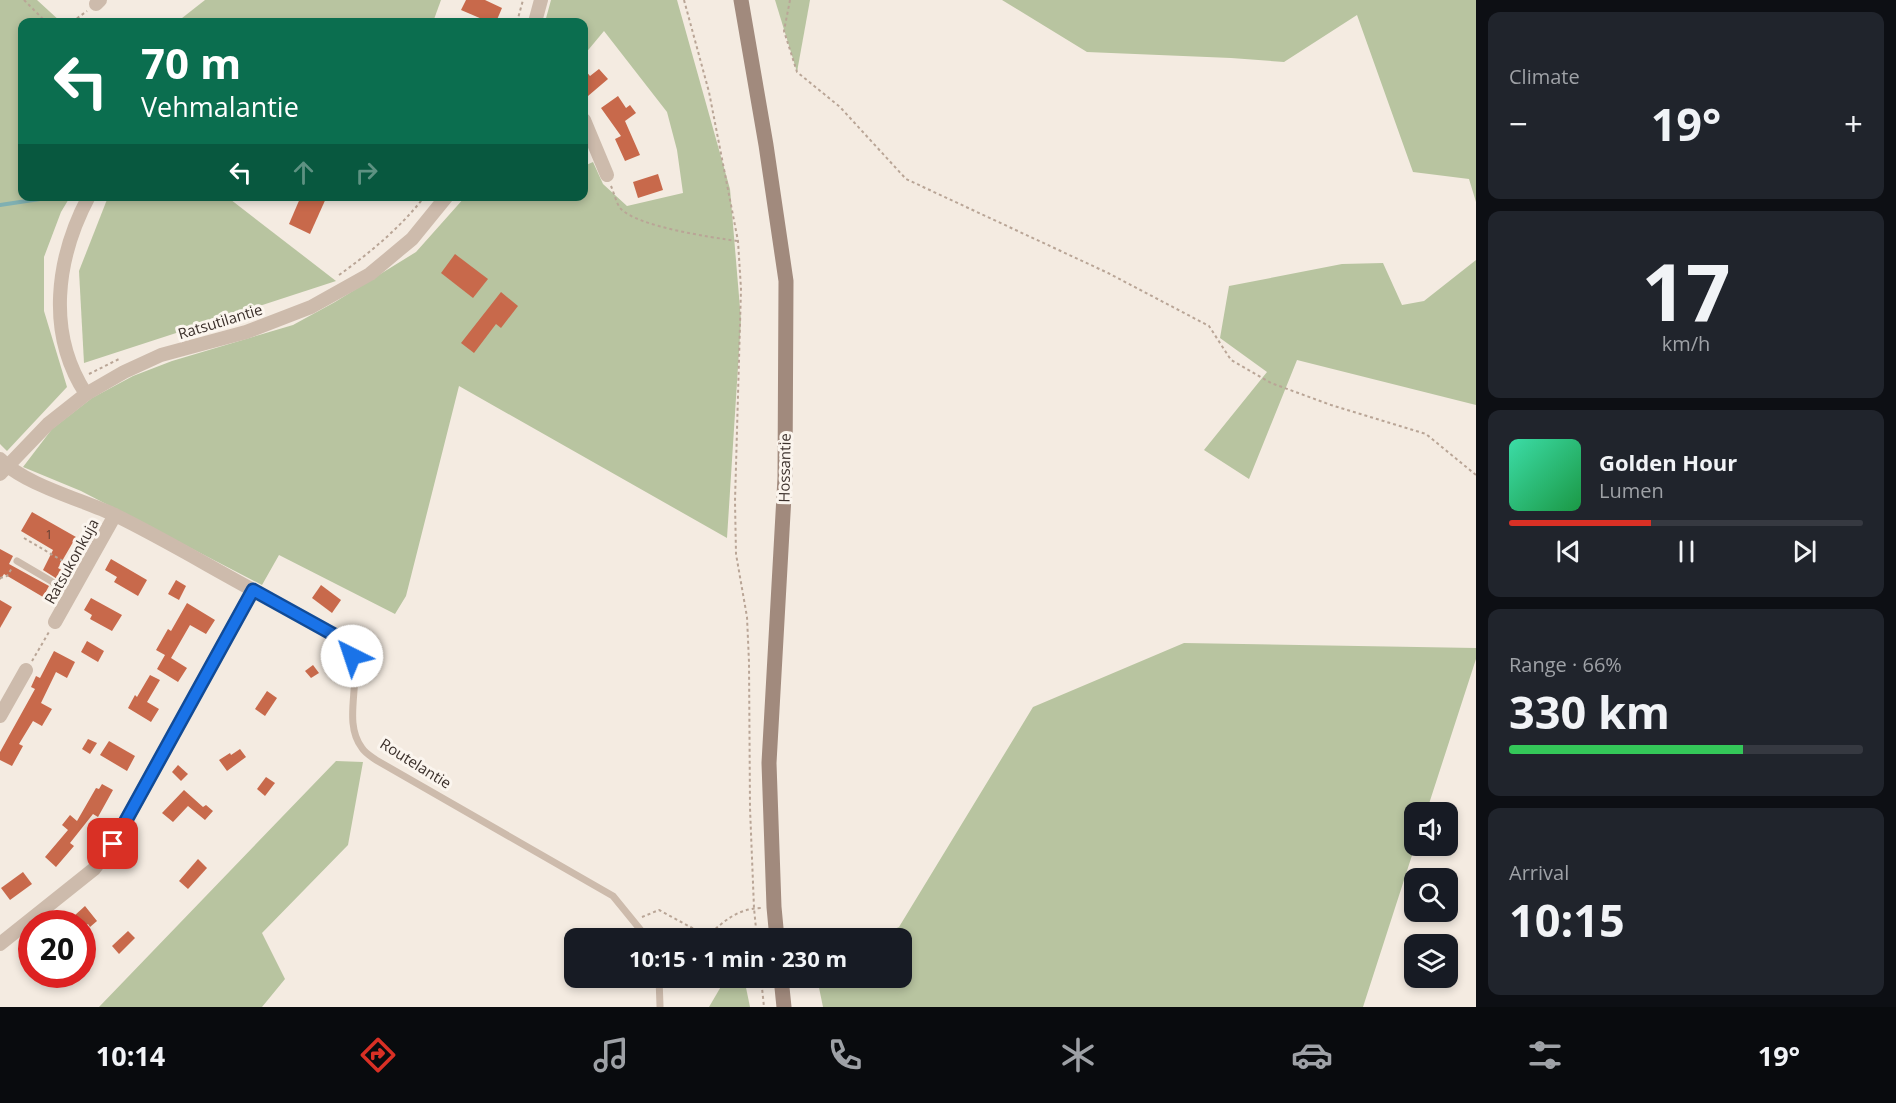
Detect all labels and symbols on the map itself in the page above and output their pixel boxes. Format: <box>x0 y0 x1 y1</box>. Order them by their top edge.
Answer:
street label: Ratsutilantie <box>175 299 265 343</box>
street label: Hossantie <box>773 433 795 503</box>
street label: Ratsukonkuja <box>39 515 103 607</box>
house number: 1 <box>46 526 52 543</box>
position arrow <box>320 624 384 688</box>
street label: Routelantie <box>377 733 455 793</box>
pin <box>87 818 138 869</box>
speed limit sign: 20 <box>18 910 96 988</box>

